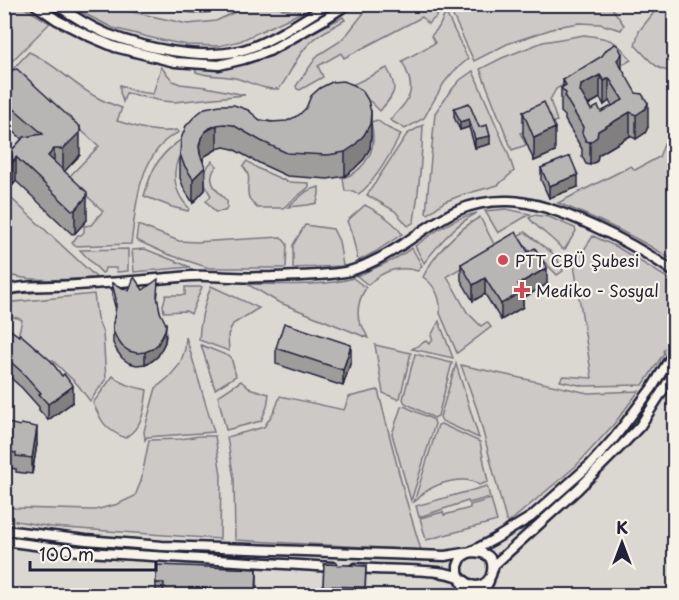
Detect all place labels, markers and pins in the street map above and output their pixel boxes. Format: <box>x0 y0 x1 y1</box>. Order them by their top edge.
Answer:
place label: PTT CBÜ Şubesi <box>515 248 639 272</box>
marker: PTT CBÜ Şubesi <box>496 253 510 267</box>
place label: Mediko - Sosyal <box>536 278 659 302</box>
marker: Mediko - Sosyal <box>513 281 531 299</box>

